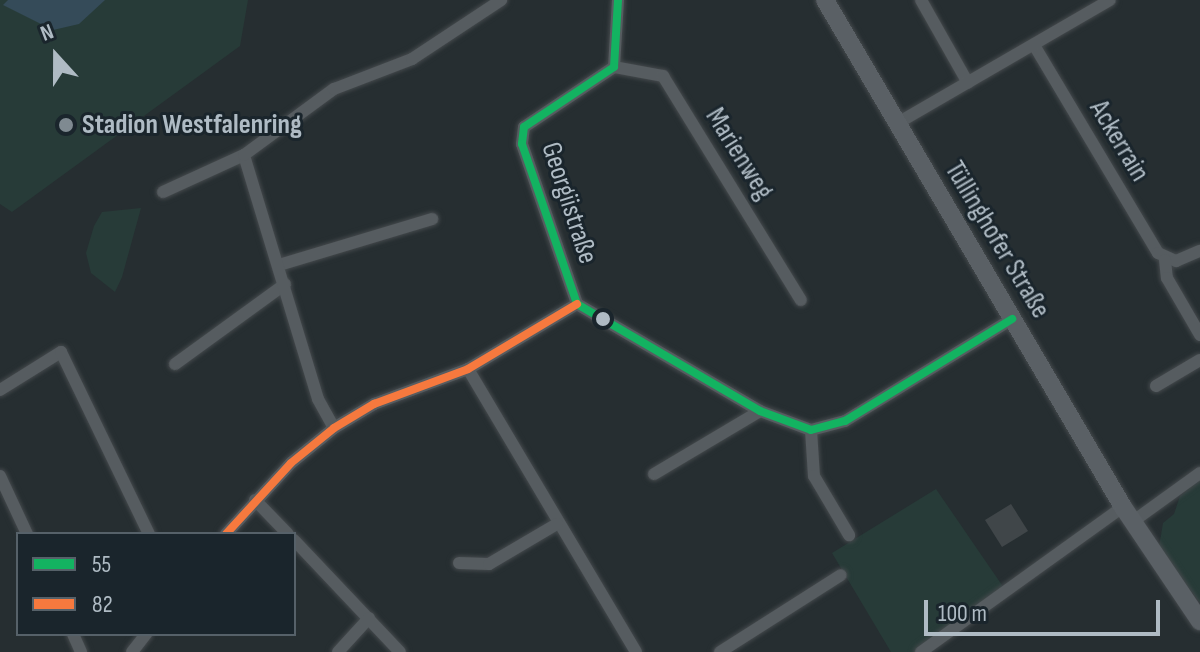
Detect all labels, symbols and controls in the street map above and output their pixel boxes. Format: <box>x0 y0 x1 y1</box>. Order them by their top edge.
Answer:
north arrow <box>16 16 96 96</box>
text: N <box>37 18 58 48</box>
street label: Ackerrain <box>1082 94 1156 188</box>
street label: Marienweg <box>698 102 780 206</box>
place label: Stadion Westfalenring <box>82 108 302 142</box>
marker: Stadion Westfalenring <box>57 116 75 134</box>
street label: Georgiistraße <box>534 138 604 268</box>
street label: Tüllinghofer Straße <box>937 155 1057 325</box>
unlabelled marker <box>595 311 611 327</box>
legend <box>16 532 296 636</box>
text: 55 <box>92 550 111 579</box>
scale bar <box>928 584 1164 634</box>
text: 82 <box>92 590 113 619</box>
text: 100 m <box>938 599 987 628</box>

